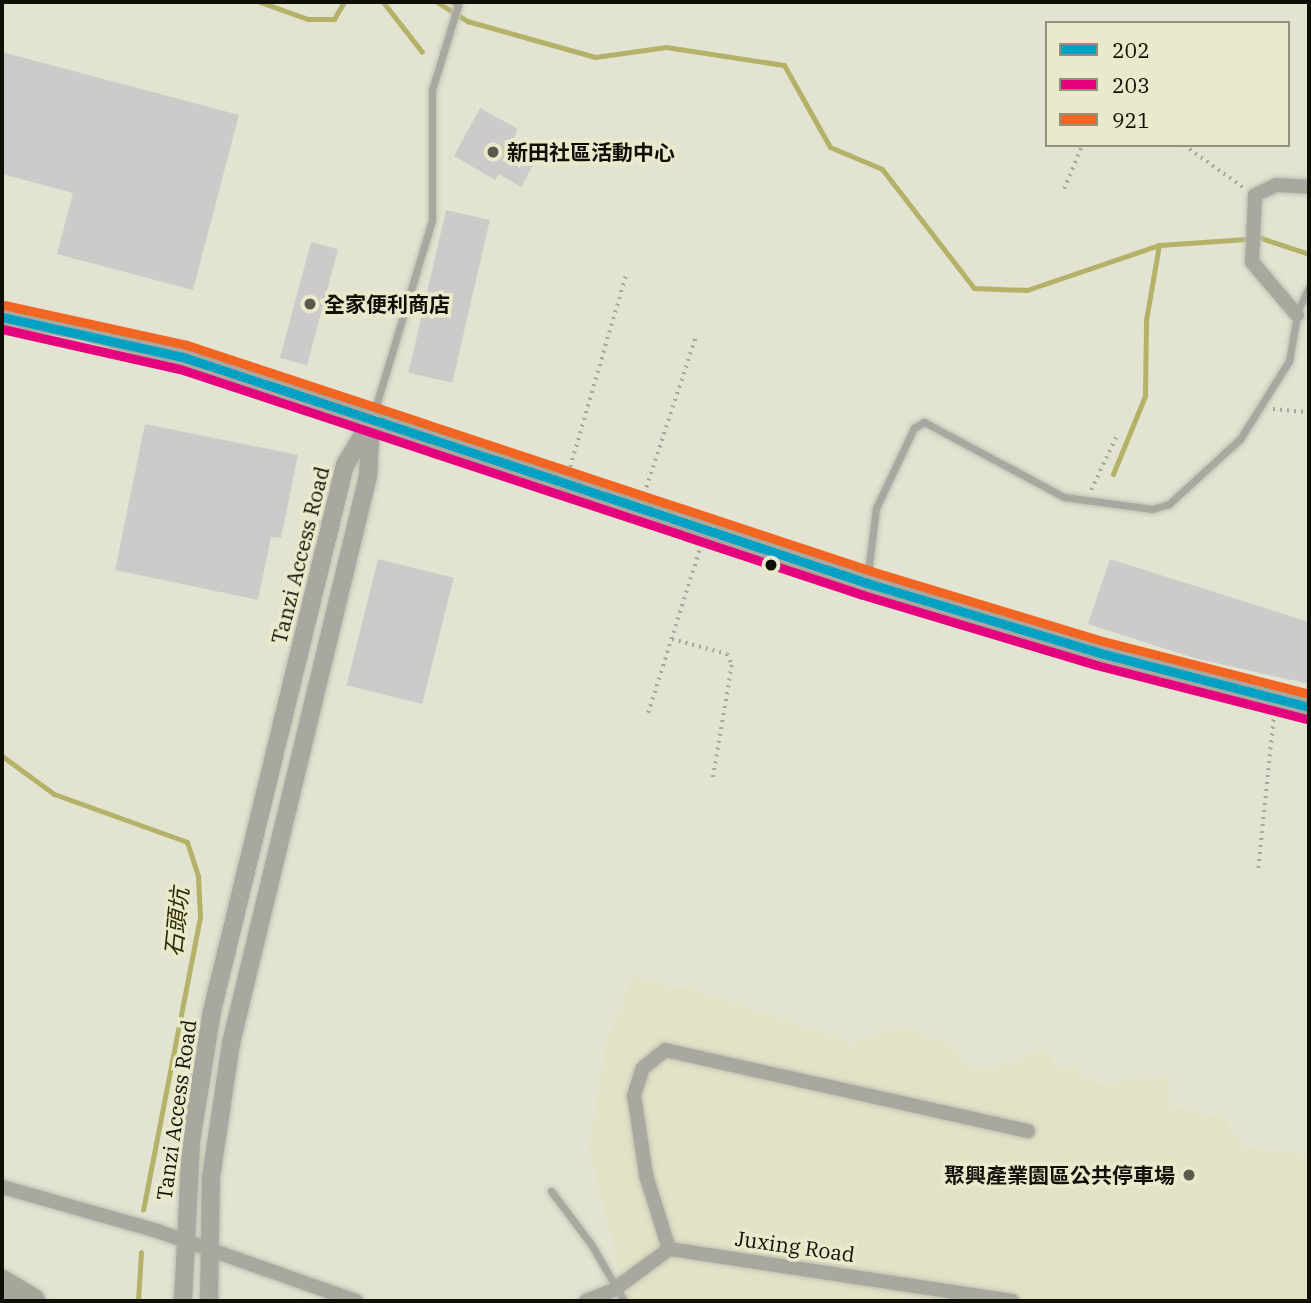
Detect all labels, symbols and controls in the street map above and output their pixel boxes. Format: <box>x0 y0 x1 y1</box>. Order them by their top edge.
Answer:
legend <box>1045 21 1290 147</box>
text: 202 <box>1112 36 1150 64</box>
text: 203 <box>1112 71 1150 99</box>
text: 921 <box>1112 106 1150 134</box>
place label: 新田社區活動中心 <box>507 139 675 165</box>
marker: 新田社區活動中心 <box>485 144 501 160</box>
place label: 全家便利商店 <box>324 291 450 317</box>
marker: 全家便利商店 <box>302 296 318 312</box>
street label: Tanzi Access Road <box>266 464 334 646</box>
unlabelled marker <box>764 558 778 572</box>
water label: 石頭坑 <box>159 886 193 958</box>
street label: Tanzi Access Road <box>151 1018 201 1202</box>
place label: 聚興產業園區公共停車場 <box>944 1162 1175 1188</box>
marker: 聚興產業園區公共停車場 <box>1181 1167 1197 1183</box>
street label: Juxing Road <box>733 1225 857 1267</box>

